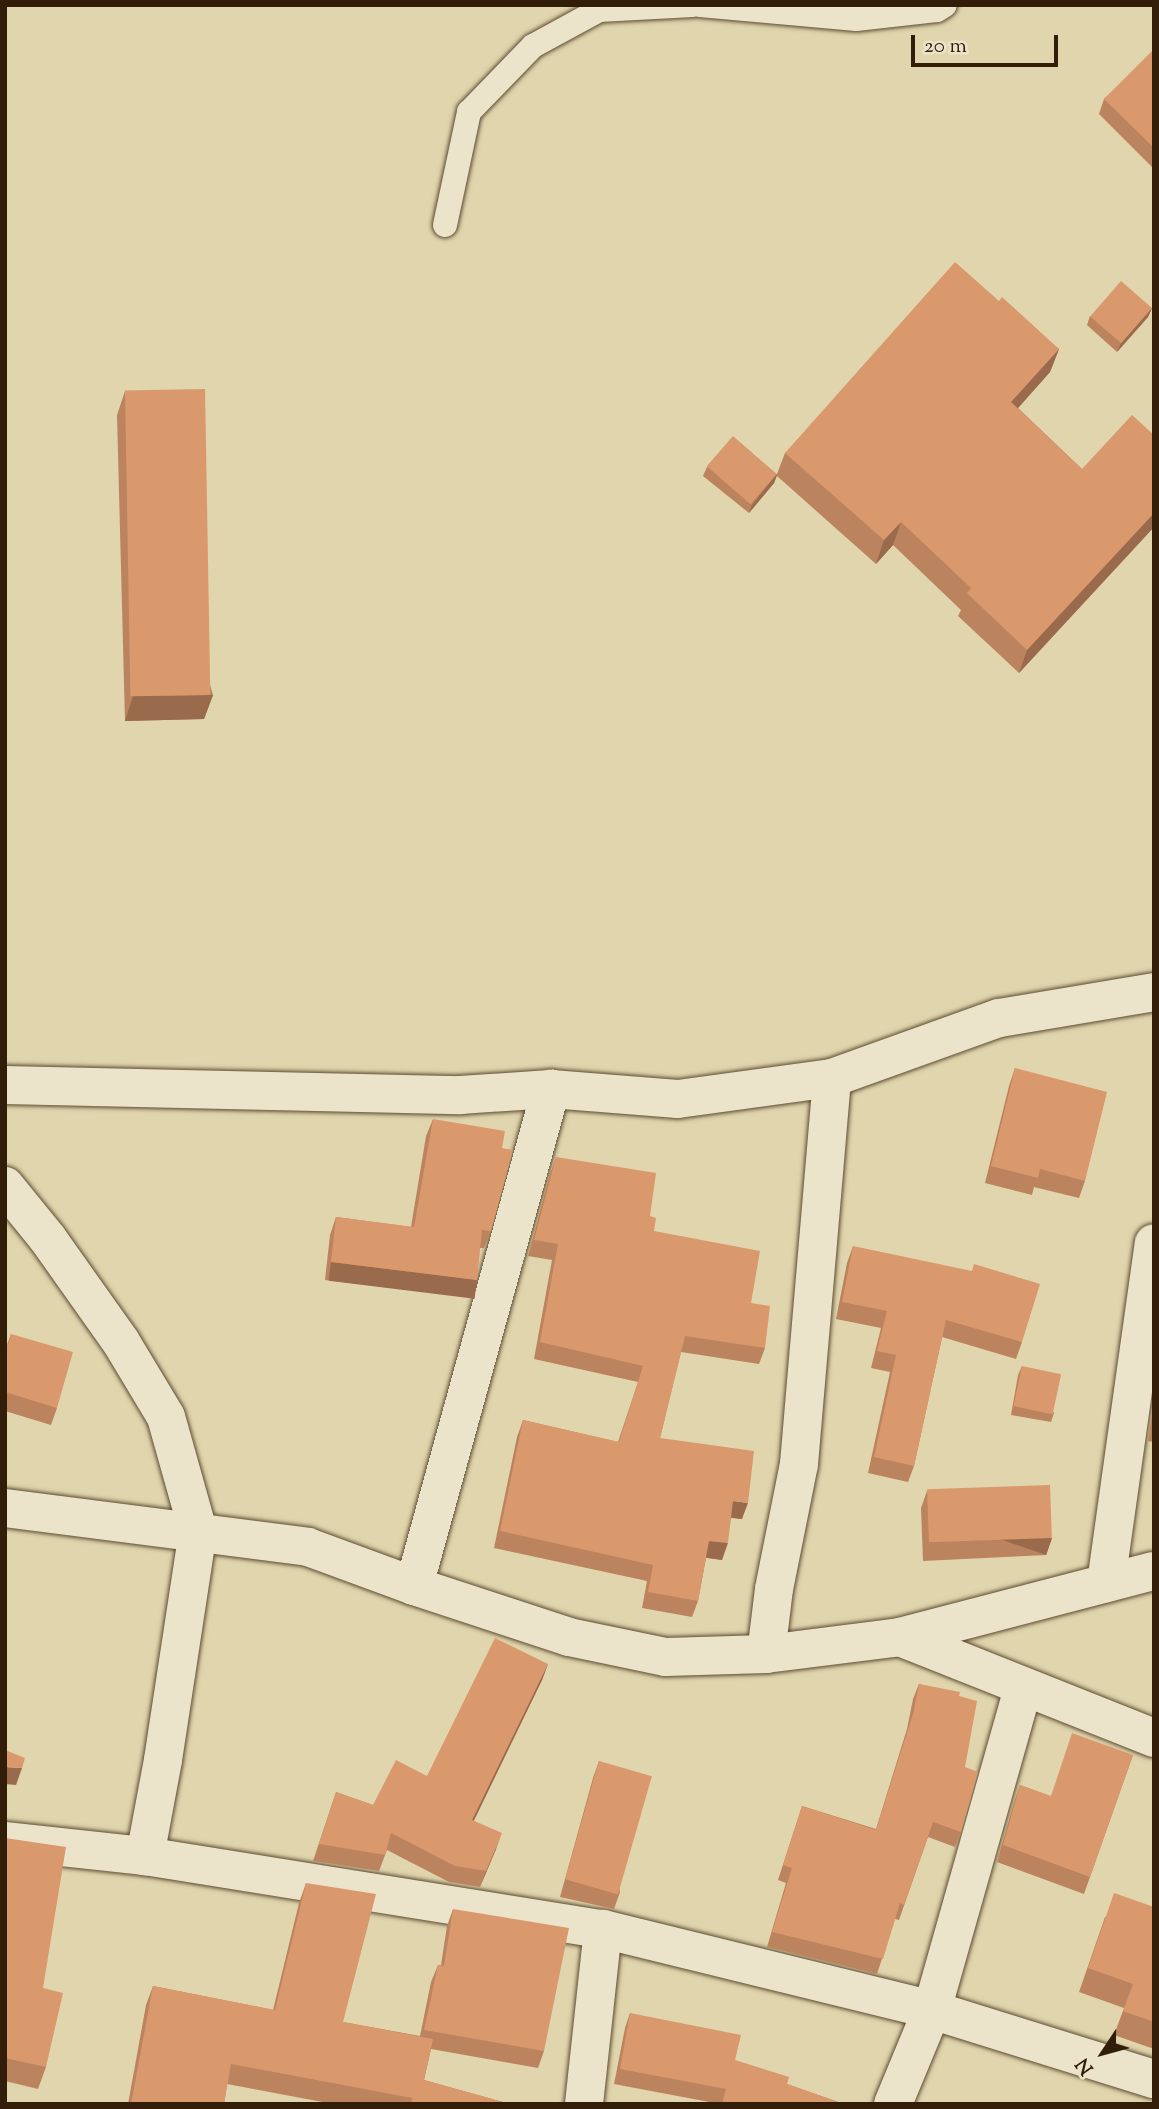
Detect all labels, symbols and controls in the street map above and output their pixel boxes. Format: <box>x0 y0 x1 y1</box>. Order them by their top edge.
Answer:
scale bar <box>914 21 1061 65</box>
text: 20 m <box>924 32 967 62</box>
north arrow <box>1068 2018 1138 2088</box>
text: N <box>1070 2052 1101 2080</box>

